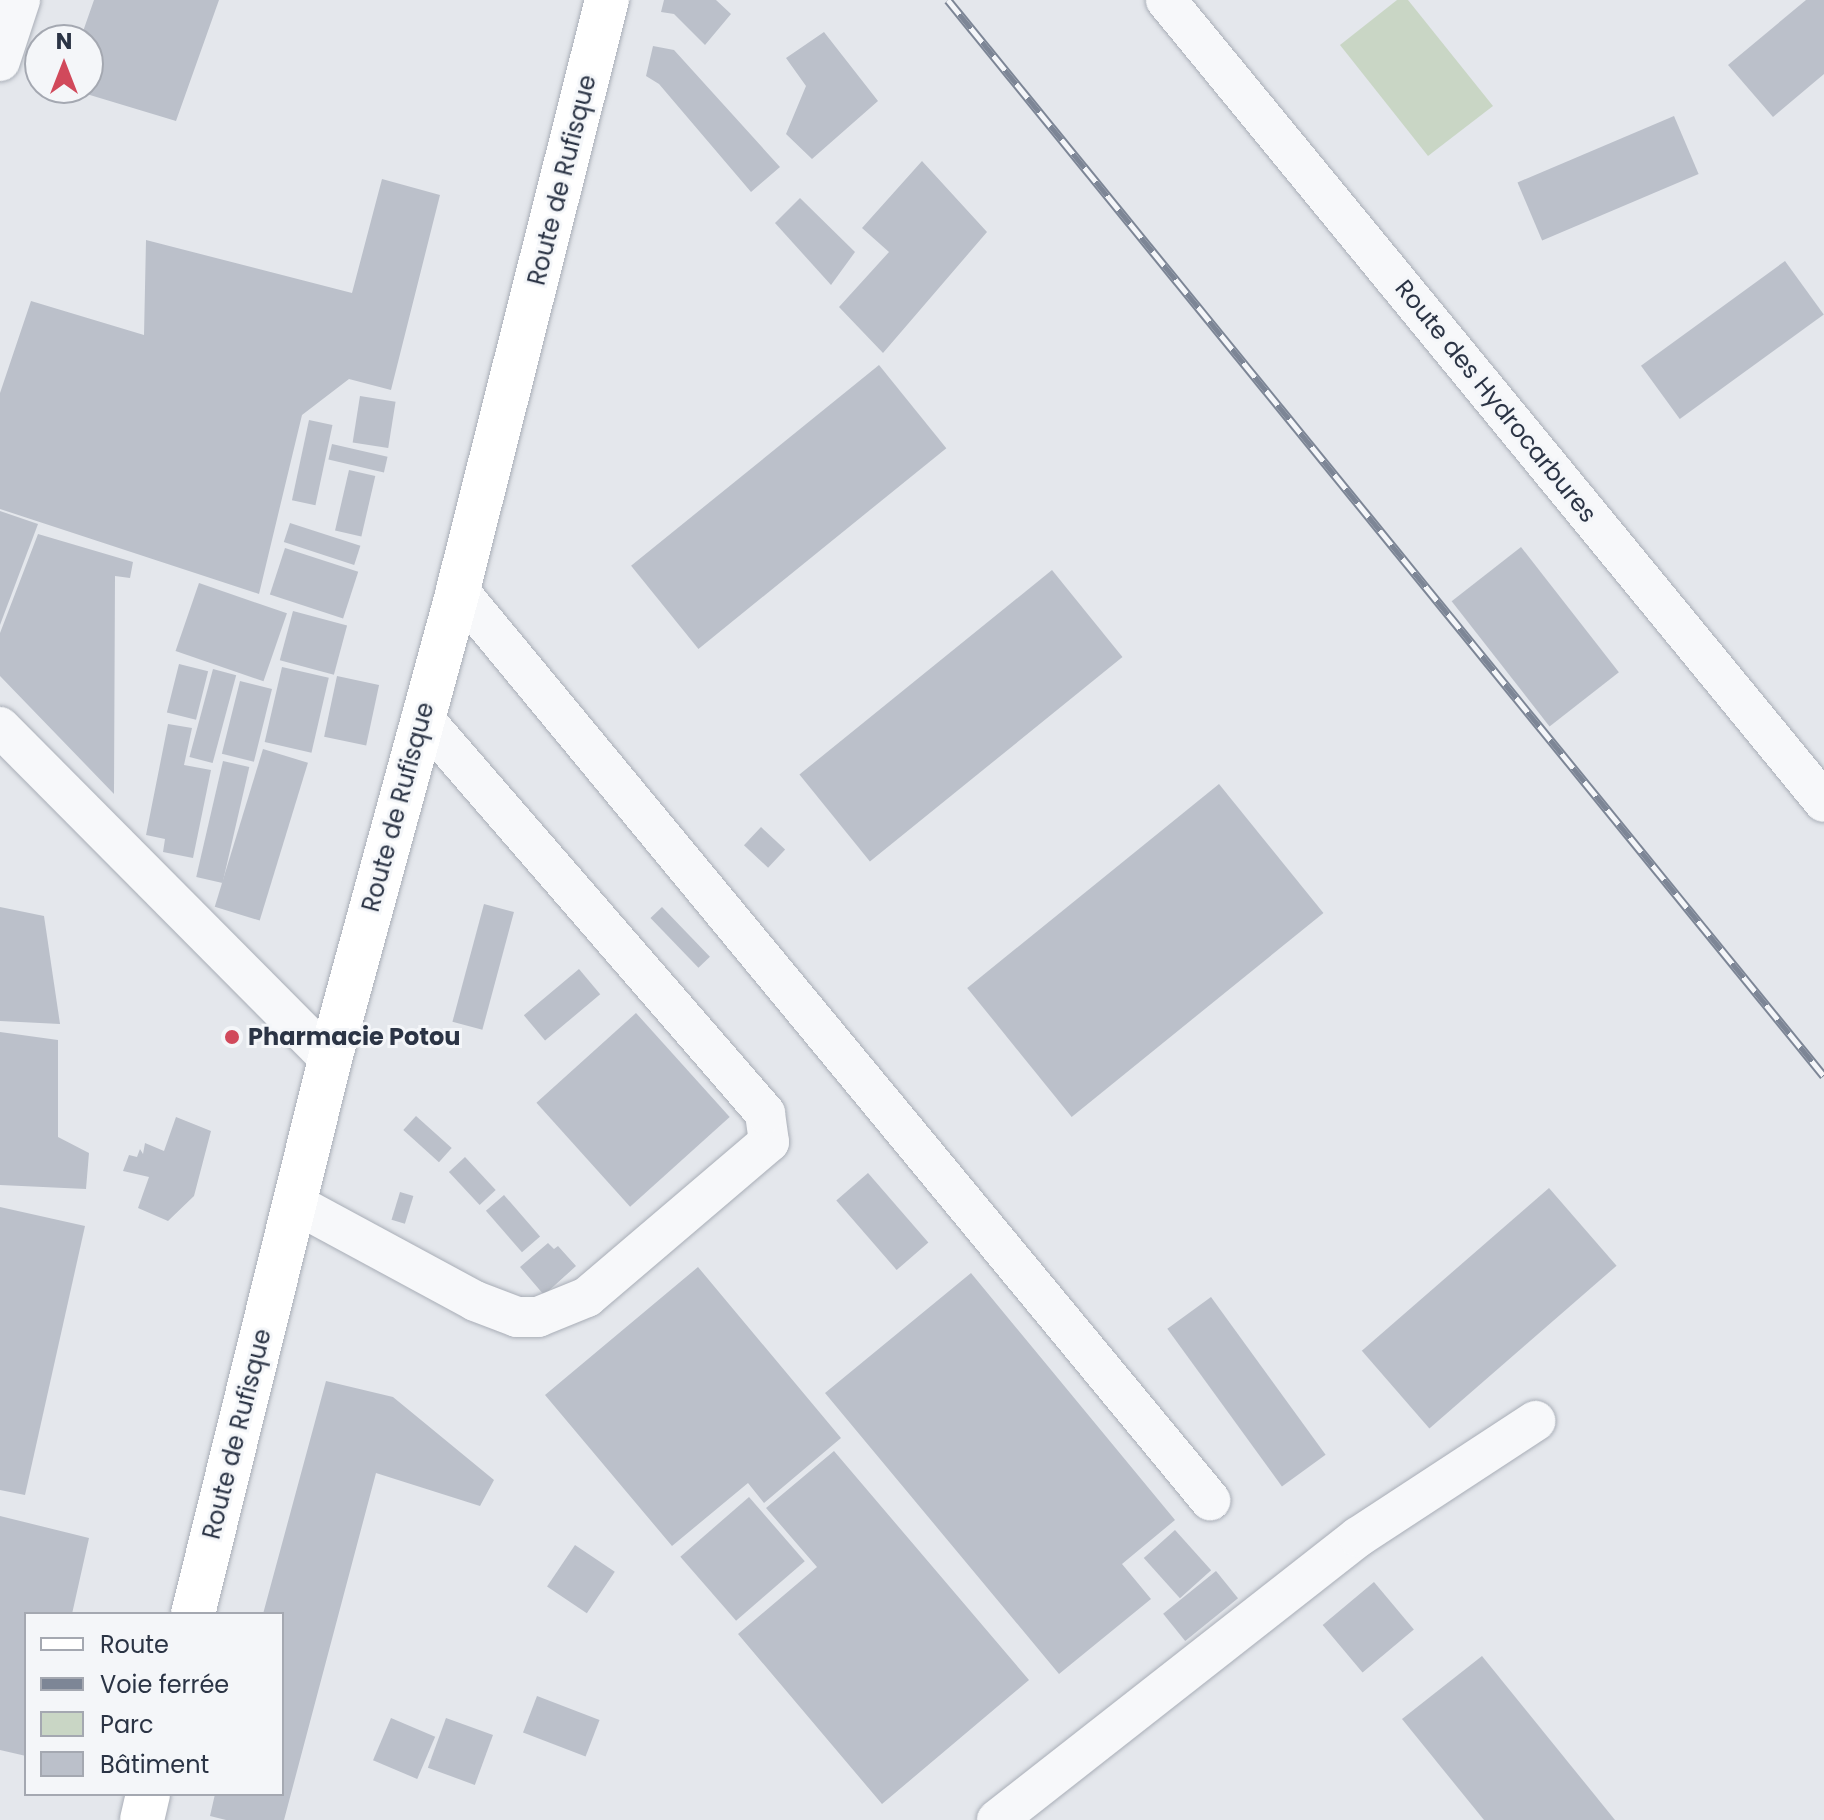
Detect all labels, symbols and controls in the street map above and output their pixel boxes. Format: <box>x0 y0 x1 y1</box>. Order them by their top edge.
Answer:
north arrow <box>24 24 104 104</box>
text: N <box>56 26 72 57</box>
street label: Route de Rufisque <box>522 72 602 288</box>
street label: Route des Hydrocarbures <box>1389 274 1603 528</box>
street label: Route de Rufisque <box>356 699 440 915</box>
place label: Pharmacie Potou <box>248 1023 460 1051</box>
marker: Pharmacie Potou <box>223 1028 241 1046</box>
street label: Route de Rufisque <box>197 1326 277 1542</box>
legend <box>24 1612 284 1796</box>
text: Route <box>100 1628 169 1661</box>
text: Voie ferrée <box>100 1668 229 1701</box>
text: Parc <box>100 1708 154 1741</box>
text: Bâtiment <box>100 1748 209 1781</box>

